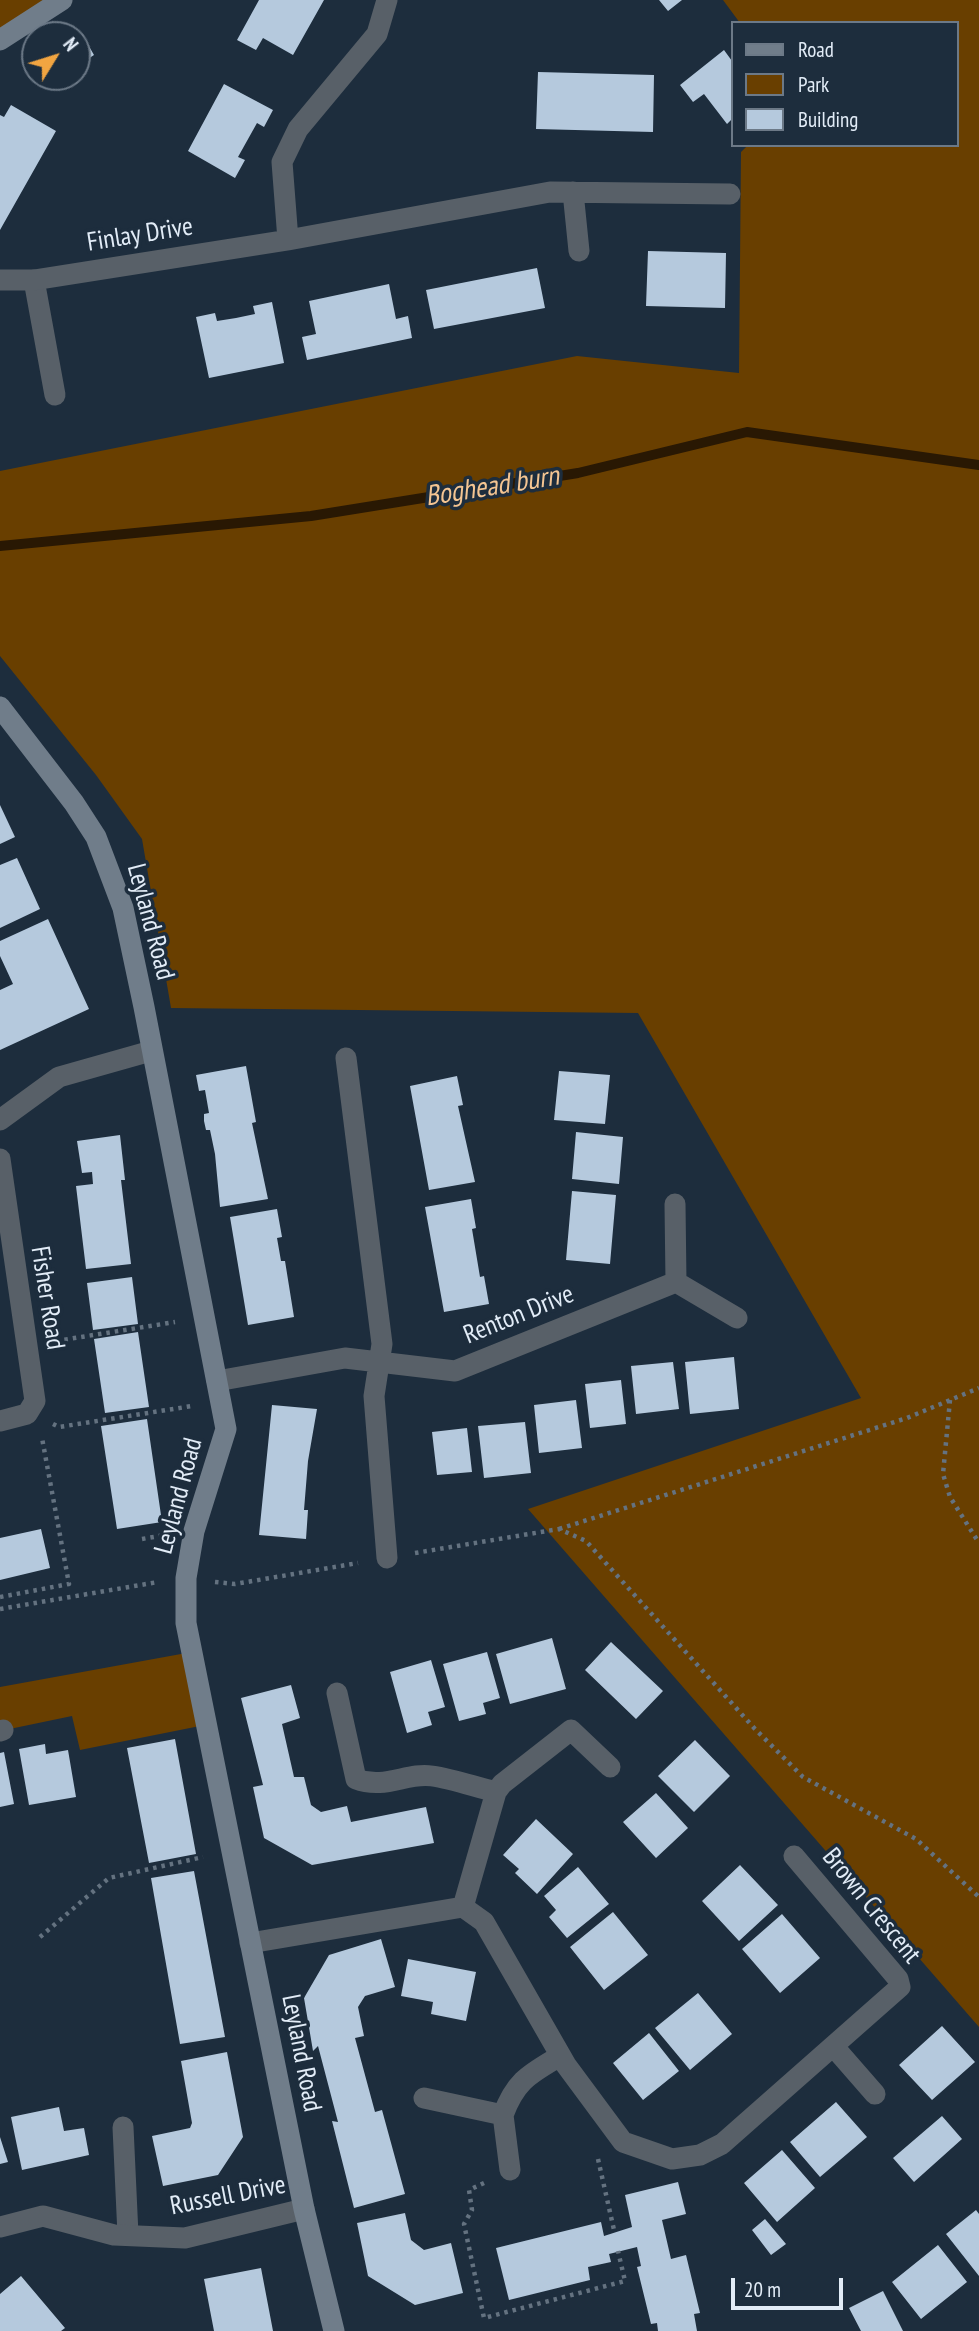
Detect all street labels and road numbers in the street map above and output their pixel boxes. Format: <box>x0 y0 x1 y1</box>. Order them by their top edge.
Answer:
street label: Finlay Drive <box>85 211 195 259</box>
street label: Leyland Road <box>120 861 180 983</box>
street label: Fisher Road <box>23 1244 71 1352</box>
street label: Renton Drive <box>459 1279 579 1351</box>
street label: Leyland Road <box>149 1435 209 1557</box>
street label: Brown Crescent <box>815 1842 927 1970</box>
street label: Leyland Road <box>274 1992 328 2114</box>
street label: Russell Drive <box>168 2170 288 2222</box>

